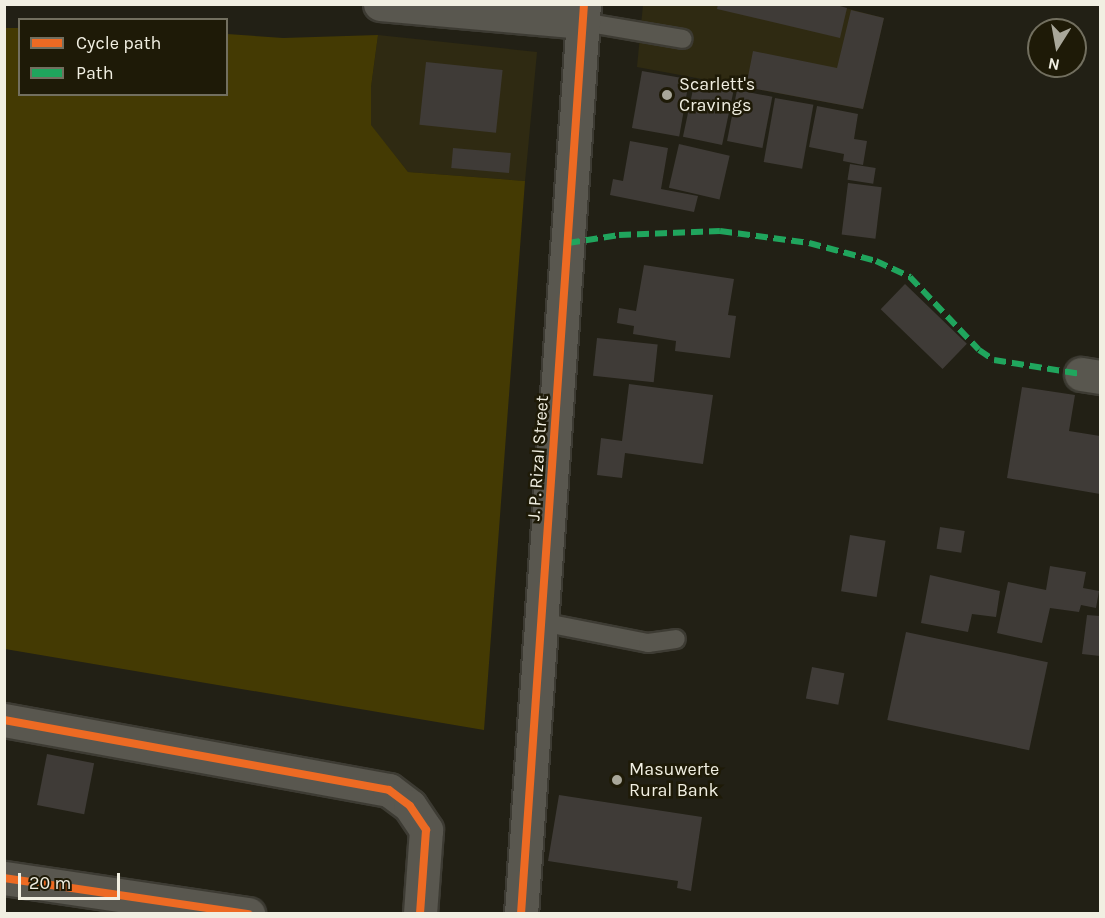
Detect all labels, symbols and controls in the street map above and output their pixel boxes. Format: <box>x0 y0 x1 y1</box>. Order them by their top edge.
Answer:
legend <box>18 18 228 96</box>
north arrow <box>1027 18 1087 78</box>
text: Cycle path <box>76 32 161 54</box>
text: N <box>1046 54 1061 75</box>
text: Path <box>76 62 114 84</box>
place label: Scarlett's Cravings <box>679 74 755 116</box>
marker: Scarlett's Cravings <box>660 88 674 102</box>
street label: J. P. Rizal Street <box>523 395 553 521</box>
place label: Masuwerte Rural Bank <box>629 759 719 802</box>
marker: Masuwerte Rural Bank <box>610 773 624 787</box>
scale bar <box>21 861 123 899</box>
text: 20 m <box>29 872 71 894</box>

